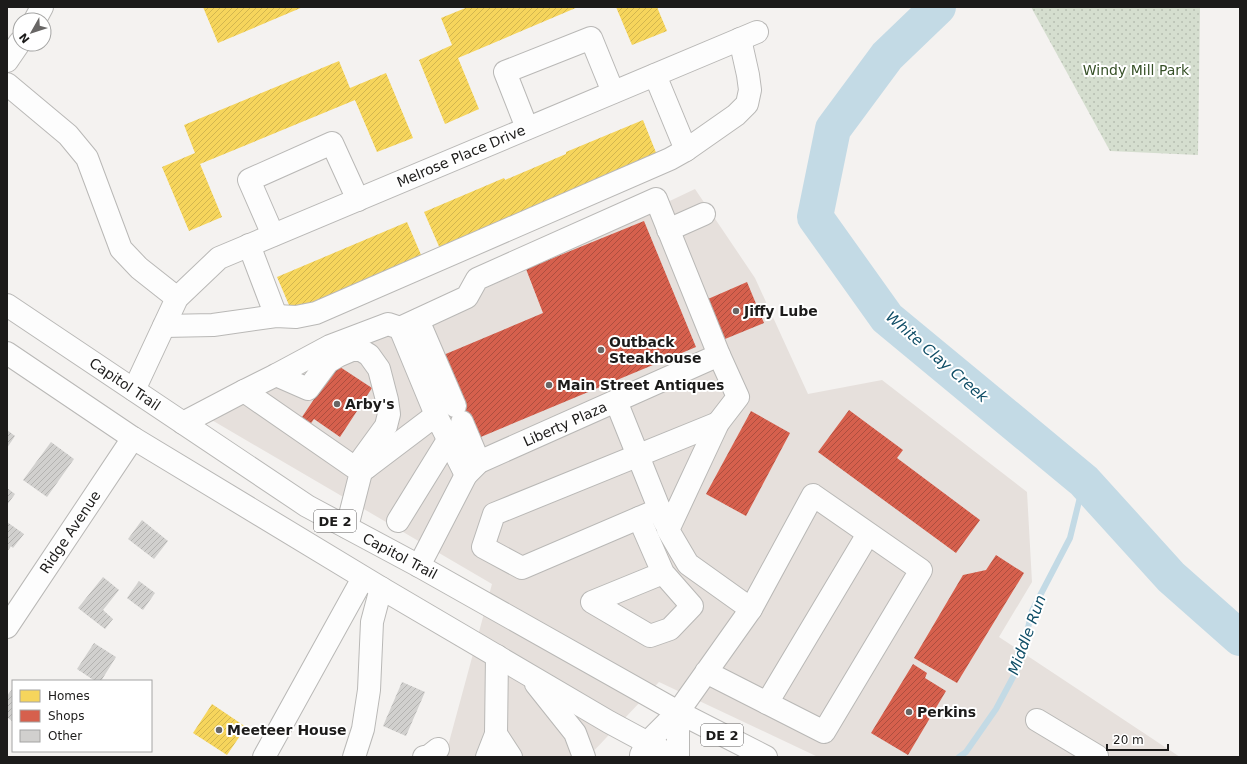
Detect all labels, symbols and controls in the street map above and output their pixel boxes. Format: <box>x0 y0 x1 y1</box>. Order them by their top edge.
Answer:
north arrow <box>12 12 52 52</box>
text: N <box>17 30 33 46</box>
park label: Windy Mill Park <box>1083 62 1190 78</box>
street label: Melrose Place Drive <box>394 122 528 190</box>
place label: Jiffy Lube <box>743 303 818 319</box>
marker: Jiffy Lube <box>731 306 741 316</box>
water label: White Clay Creek <box>882 308 993 407</box>
place label: Outback Steakhouse <box>609 334 701 366</box>
marker: Outback Steakhouse <box>596 345 606 355</box>
street label: Capitol Trail <box>86 354 164 414</box>
place label: Main Street Antiques <box>557 377 724 393</box>
marker: Main Street Antiques <box>544 380 554 390</box>
place label: Arby's <box>345 396 395 412</box>
street label: Liberty Plaza <box>521 398 609 450</box>
marker: Arby's <box>332 399 342 409</box>
street label: Ridge Avenue <box>36 488 104 576</box>
road number: DE 2 <box>314 510 356 532</box>
street label: Capitol Trail <box>360 530 440 582</box>
water label: Middle Run <box>1004 593 1050 677</box>
legend <box>12 680 152 752</box>
text: Homes <box>48 689 90 703</box>
place label: Perkins <box>917 704 976 720</box>
marker: Perkins <box>904 707 914 717</box>
text: Shops <box>48 709 84 723</box>
place label: Meeteer House <box>227 722 347 738</box>
road number: DE 2 <box>701 724 743 746</box>
marker: Meeteer House <box>214 725 224 735</box>
scale bar <box>1107 726 1168 752</box>
text: Other <box>48 729 82 743</box>
text: 20 m <box>1113 733 1144 747</box>

